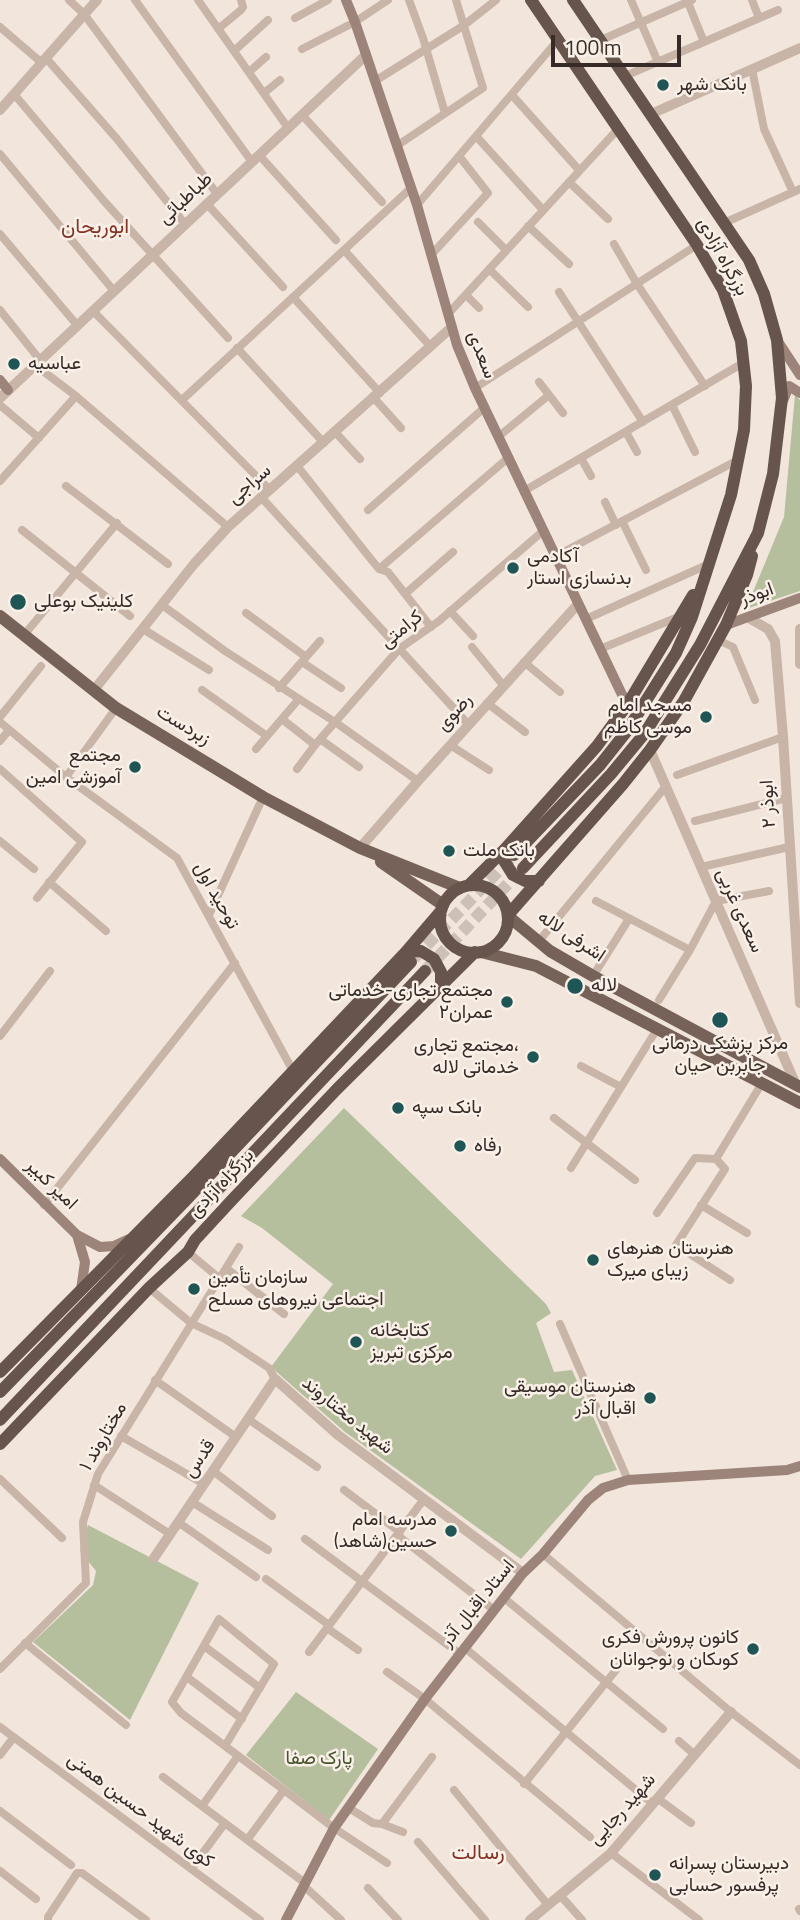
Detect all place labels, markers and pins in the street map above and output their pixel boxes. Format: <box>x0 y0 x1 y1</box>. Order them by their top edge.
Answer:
place label: بانک شهر <box>677 74 747 96</box>
marker: بانک شهر <box>655 77 671 93</box>
place label: عباسیه <box>28 353 81 375</box>
marker: عباسیه <box>6 356 22 372</box>
place label: آکادمی بدنسازی استار <box>527 546 631 590</box>
marker: آکادمی بدنسازی استار <box>505 560 521 576</box>
place label: کلینیک بوعلی <box>34 591 133 613</box>
marker: کلینیک بوعلی <box>8 592 28 612</box>
place label: مسجد امام موسی کاظم <box>604 695 692 739</box>
marker: مسجد امام موسی کاظم <box>698 709 714 725</box>
place label: مجتمع آموزشی امین <box>26 745 121 789</box>
marker: مجتمع آموزشی امین <box>127 759 143 775</box>
place label: بانک ملت <box>463 840 535 862</box>
marker: بانک ملت <box>441 843 457 859</box>
place label: لاله <box>591 975 617 997</box>
marker: لاله <box>565 976 585 996</box>
place label: مجتمع تجاری-خدماتی عمران۲ <box>329 980 493 1024</box>
marker: مجتمع تجاری-خدماتی عمران۲ <box>499 994 515 1010</box>
marker: مرکز پزشکی درمانی جابربن حیان <box>710 1010 730 1030</box>
place label: مرکز پزشکی درمانی جابربن حیان <box>652 1033 788 1077</box>
place label: مجتمع تجاری، خدماتی لاله <box>414 1035 519 1079</box>
marker: مجتمع تجاری، خدماتی لاله <box>525 1049 541 1065</box>
place label: بانک سپه <box>412 1097 482 1119</box>
marker: بانک سپه <box>390 1100 406 1116</box>
place label: رفاه <box>474 1135 502 1157</box>
marker: رفاه <box>452 1138 468 1154</box>
place label: هنرستان هنرهای زیبای میرک <box>607 1238 734 1282</box>
marker: هنرستان هنرهای زیبای میرک <box>585 1252 601 1268</box>
place label: سازمان تأمین اجتماعی نیروهای مسلح <box>208 1267 384 1311</box>
marker: سازمان تأمین اجتماعی نیروهای مسلح <box>186 1281 202 1297</box>
place label: کتابخانه مرکزى تبریز <box>370 1320 453 1364</box>
marker: کتابخانه مرکزى تبریز <box>348 1334 364 1350</box>
place label: هنرستان موسیقی اقبال آذر <box>504 1376 636 1420</box>
marker: هنرستان موسیقی اقبال آذر <box>642 1390 658 1406</box>
place label: مدرسه امام حسین(شاهد) <box>334 1509 437 1553</box>
marker: مدرسه امام حسین(شاهد) <box>443 1523 459 1539</box>
place label: کانون پرورش فکرى کوىکان و نوجوانان <box>602 1627 739 1671</box>
marker: کانون پرورش فکرى کوىکان و نوجوانان <box>745 1641 761 1657</box>
place label: دبیرستان پسرانه پرفسور حسابی <box>669 1853 789 1897</box>
marker: دبیرستان پسرانه پرفسور حسابی <box>647 1867 663 1883</box>

